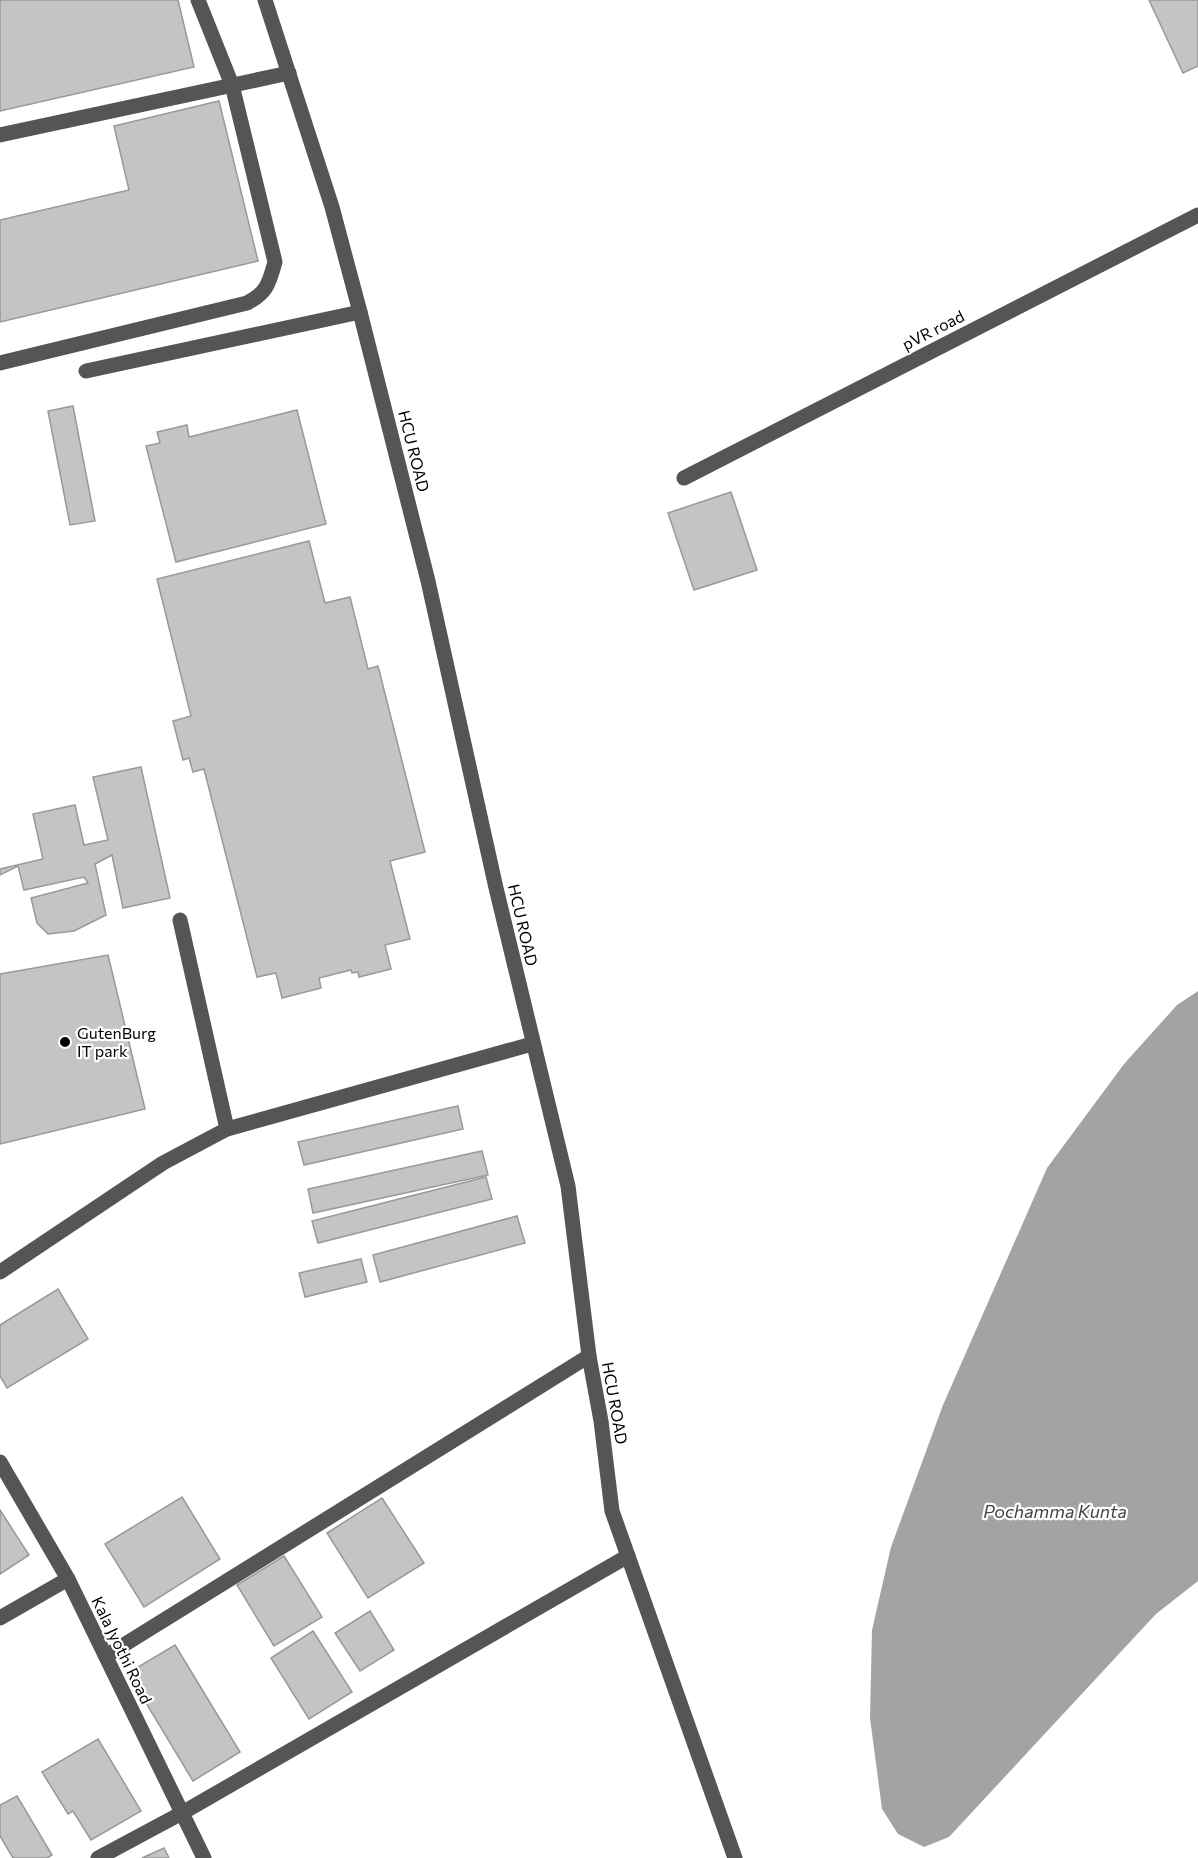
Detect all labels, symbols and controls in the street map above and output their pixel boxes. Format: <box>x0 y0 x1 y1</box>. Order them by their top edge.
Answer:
street label: pVR road <box>898 306 967 353</box>
street label: HCU ROAD <box>395 408 434 494</box>
street label: HCU ROAD <box>505 882 542 968</box>
place label: GutenBurg IT park <box>77 1023 156 1060</box>
marker: GutenBurg IT park <box>58 1035 72 1049</box>
street label: HCU ROAD <box>599 1360 632 1446</box>
water label: Pochamma Kunta <box>983 1500 1127 1522</box>
street label: Kala Jyothi Road <box>88 1593 157 1707</box>

